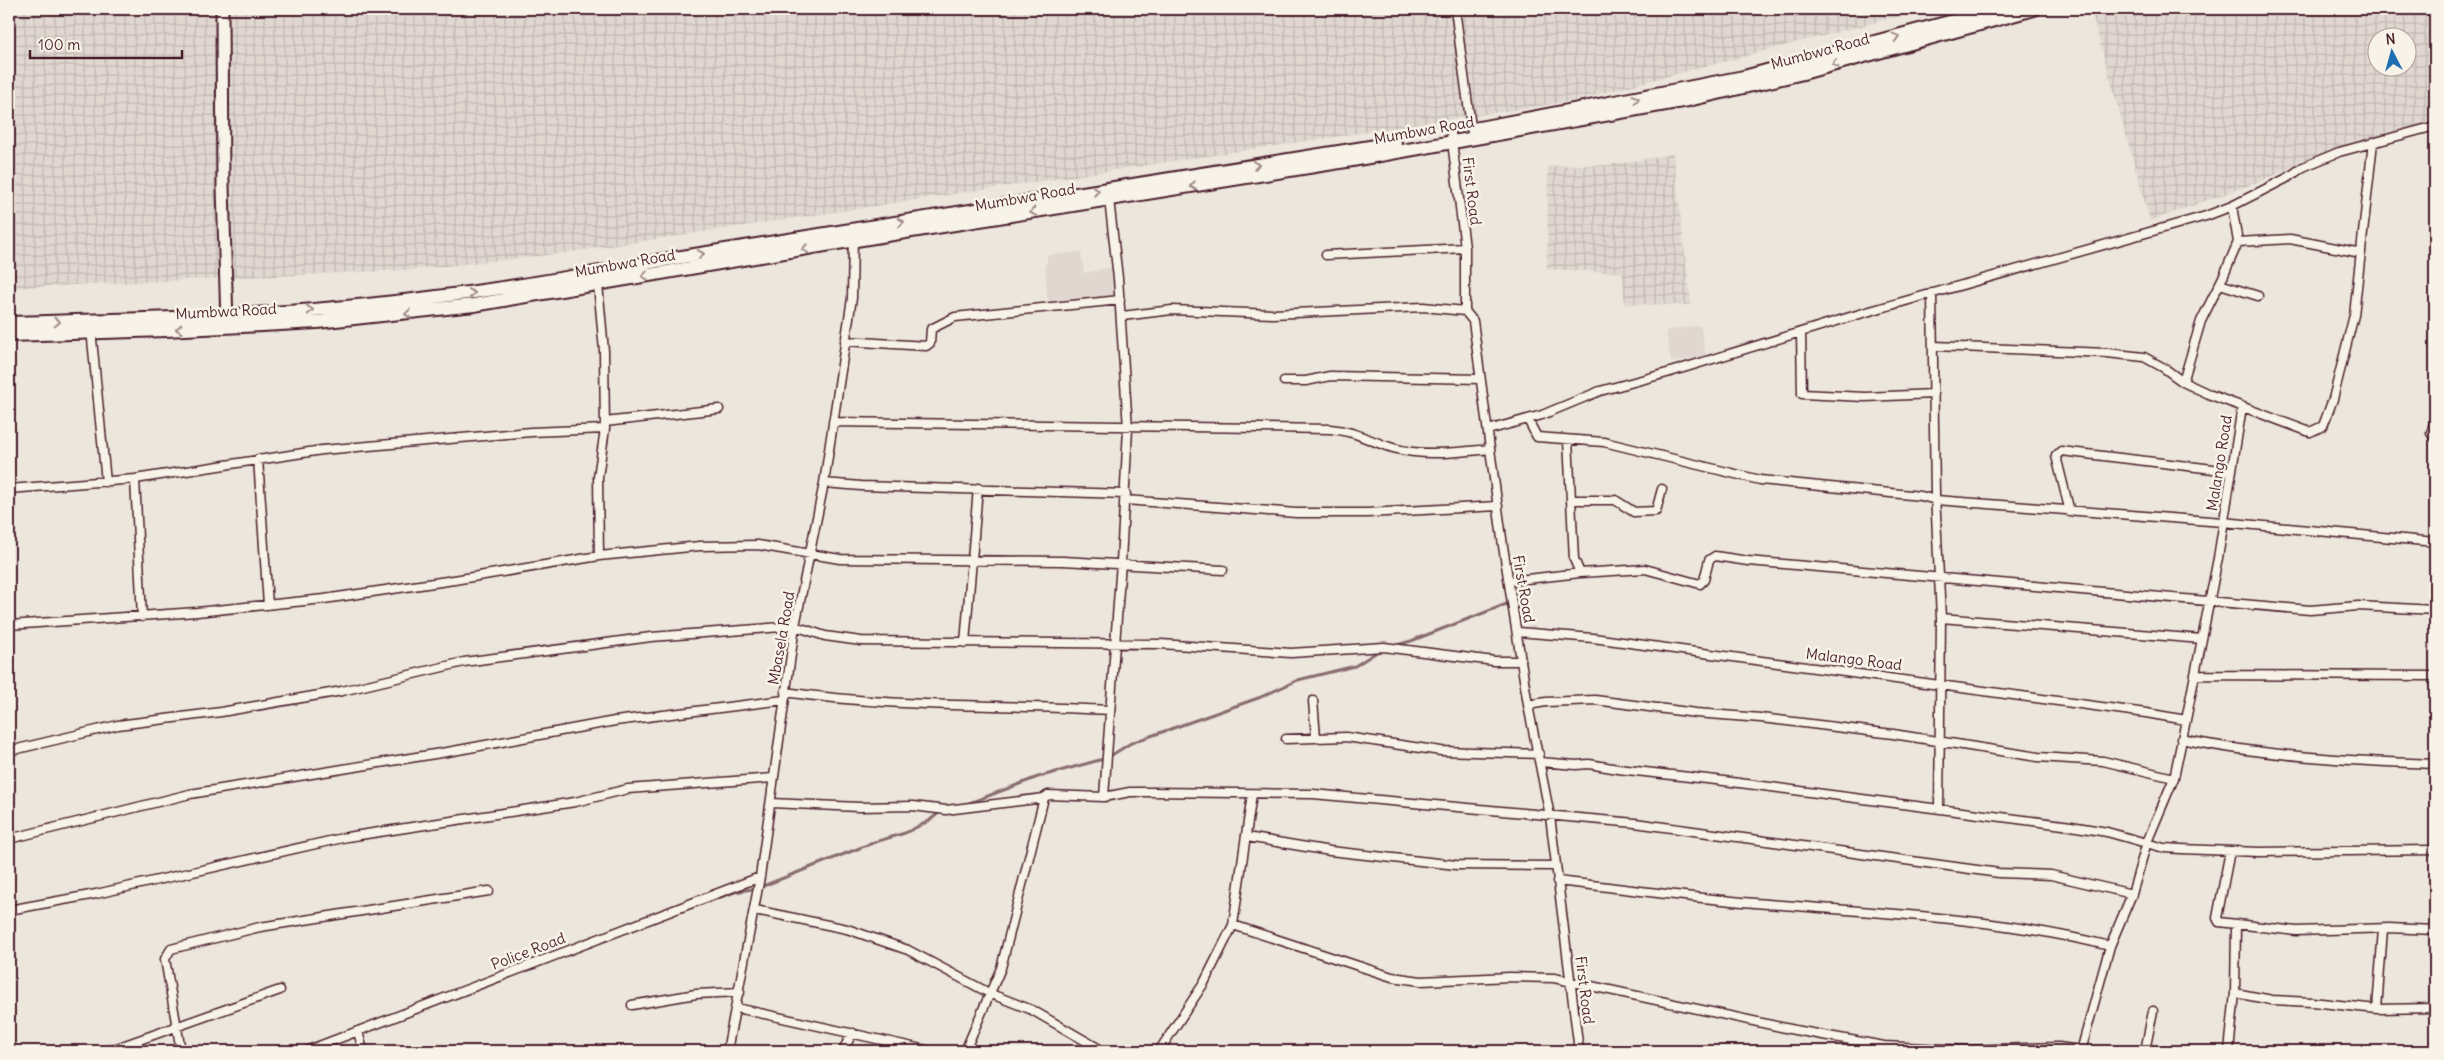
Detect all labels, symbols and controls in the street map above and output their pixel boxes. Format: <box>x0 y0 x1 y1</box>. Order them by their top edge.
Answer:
scale bar <box>30 28 182 60</box>
north arrow <box>2366 28 2416 78</box>
street label: Mumbwa Road <box>1769 29 1872 73</box>
text: N <box>2385 30 2396 49</box>
one-way arrow <box>1892 32 1901 43</box>
text: 100 m <box>38 35 80 54</box>
one-way arrow <box>1832 59 1840 69</box>
one-way arrow <box>1632 94 1641 105</box>
street label: Mumbwa Road <box>1372 112 1476 148</box>
street label: First Road <box>1458 156 1486 226</box>
one-way arrow <box>1252 160 1260 171</box>
street label: Mumbwa Road <box>973 179 1077 215</box>
one-way arrow <box>1189 180 1198 190</box>
one-way arrow <box>1091 186 1100 196</box>
one-way arrow <box>1029 206 1037 216</box>
one-way arrow <box>897 217 905 228</box>
one-way arrow <box>801 243 809 253</box>
street label: Mumbwa Road <box>573 245 677 281</box>
one-way arrow <box>696 250 705 260</box>
one-way arrow <box>640 270 649 280</box>
one-way arrow <box>468 288 476 299</box>
street label: Mumbwa Road <box>175 299 277 323</box>
one-way arrow <box>306 305 314 316</box>
one-way arrow <box>404 308 412 319</box>
one-way arrow <box>54 316 62 327</box>
one-way arrow <box>175 324 183 335</box>
street label: Malango Road <box>2202 414 2236 512</box>
street label: First Road <box>1509 554 1539 625</box>
street label: Mbasela Road <box>763 590 799 686</box>
street label: Malango Road <box>1805 644 1903 674</box>
street label: Police Road <box>488 928 568 974</box>
street label: First Road <box>1571 955 1599 1025</box>

